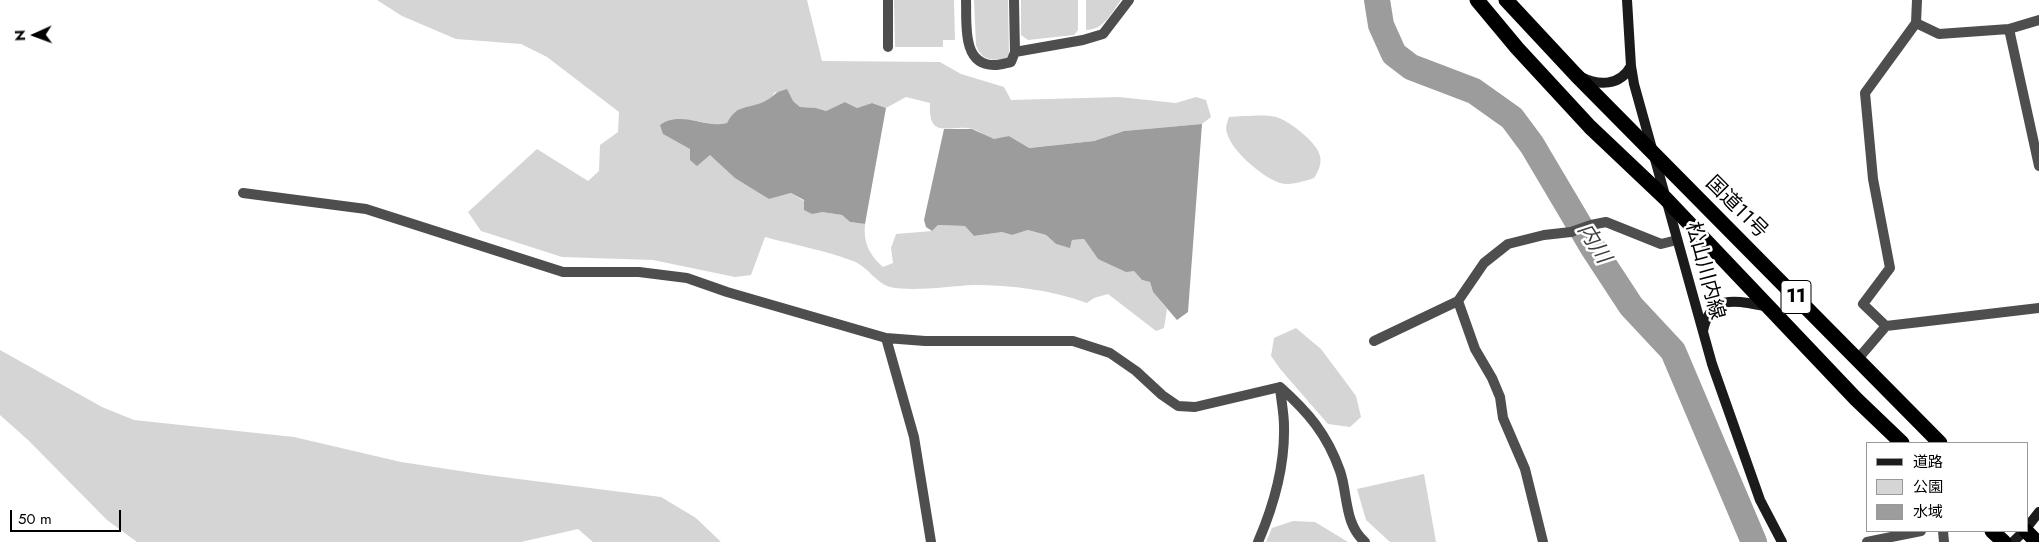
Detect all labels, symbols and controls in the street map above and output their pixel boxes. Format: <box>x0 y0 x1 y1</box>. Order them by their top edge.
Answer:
north arrow <box>10 10 60 60</box>
text: N <box>10 30 30 41</box>
street label: 国道11号 <box>1700 172 1772 244</box>
water label: 内川 <box>1571 220 1615 268</box>
street label: 松山川内線 <box>1679 220 1729 322</box>
road number: 11 <box>1781 280 1811 314</box>
legend <box>1866 442 2029 532</box>
text: 道路 <box>1913 451 1943 473</box>
text: 公園 <box>1913 476 1943 498</box>
scale bar <box>12 500 124 532</box>
text: 水域 <box>1913 501 1943 523</box>
text: 50 m <box>18 508 52 530</box>

